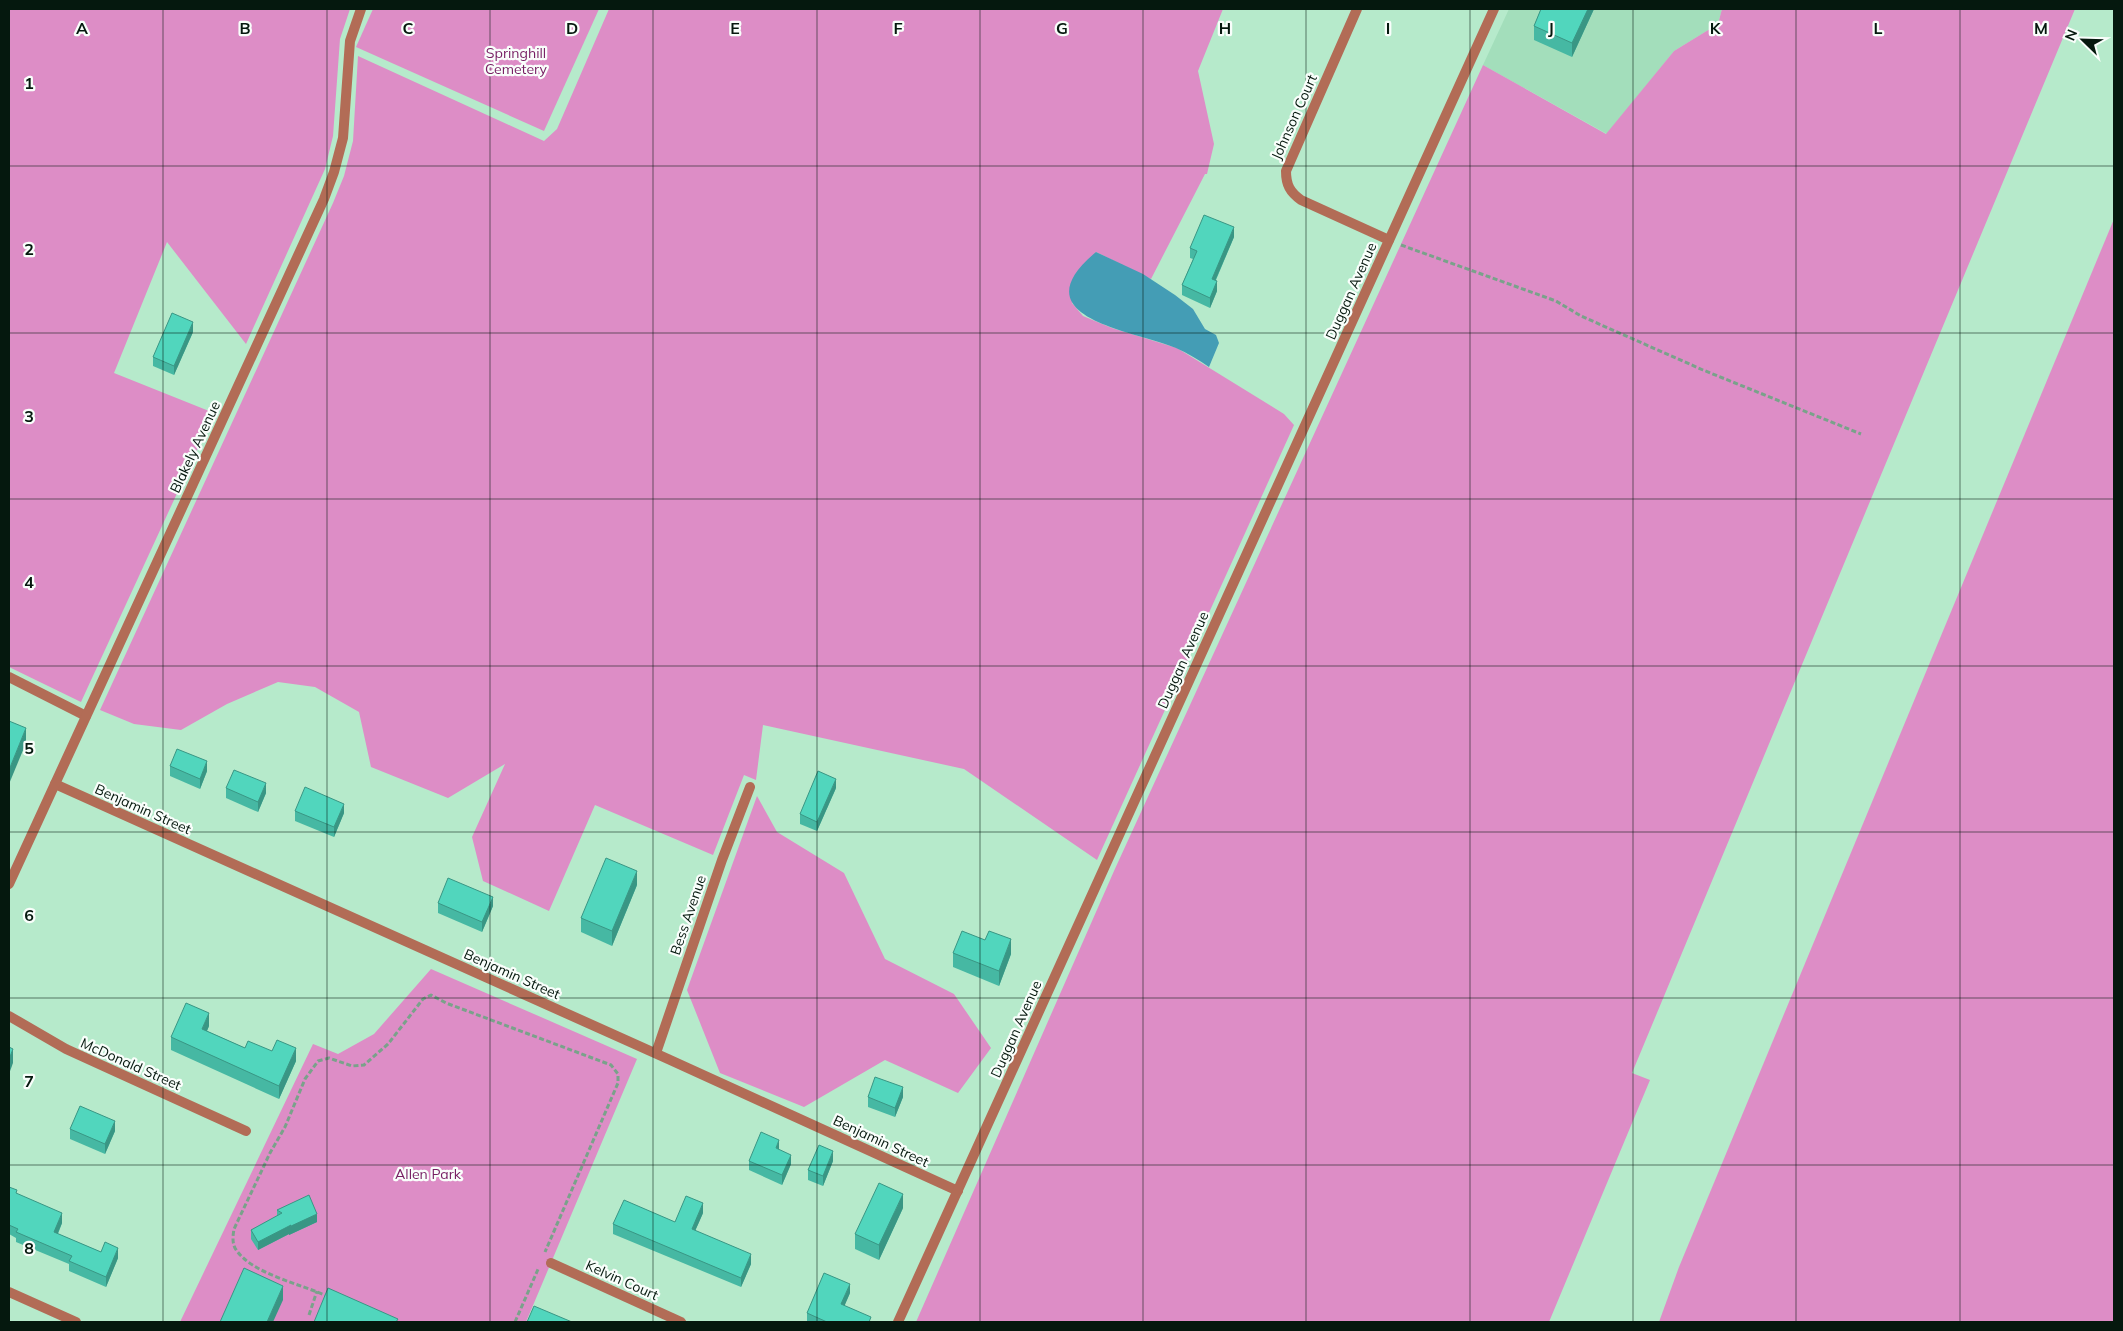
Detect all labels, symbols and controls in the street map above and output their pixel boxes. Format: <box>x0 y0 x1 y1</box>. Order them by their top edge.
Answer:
north arrow <box>2058 15 2108 65</box>
text: A <box>76 18 88 38</box>
text: B <box>239 18 251 38</box>
text: C <box>403 18 414 38</box>
text: D <box>566 18 578 38</box>
text: E <box>730 18 740 38</box>
text: F <box>893 18 903 38</box>
text: G <box>1056 18 1068 38</box>
text: H <box>1219 18 1231 38</box>
text: I <box>1386 18 1390 38</box>
text: J <box>1548 18 1554 38</box>
text: K <box>1710 18 1722 38</box>
text: L <box>1874 18 1883 38</box>
text: M <box>2034 18 2048 38</box>
text: N <box>2061 27 2081 43</box>
park label: Springhill Cemetery <box>485 44 548 78</box>
street label: Johnson Court <box>1267 72 1321 162</box>
text: 1 <box>24 73 34 93</box>
text: 2 <box>24 239 34 259</box>
street label: Duggan Avenue <box>1322 240 1380 342</box>
street label: Blakely Avenue <box>166 398 224 496</box>
text: 3 <box>24 406 34 426</box>
text: 4 <box>24 572 34 592</box>
street label: Duggan Avenue <box>1154 609 1212 711</box>
text: 5 <box>24 738 34 758</box>
street label: Benjamin Street <box>92 780 194 838</box>
street label: Bess Avenue <box>666 873 710 957</box>
text: 6 <box>24 905 34 925</box>
street label: Benjamin Street <box>461 945 563 1003</box>
street label: Duggan Avenue <box>987 978 1045 1080</box>
street label: McDonald Street <box>78 1034 184 1094</box>
text: 7 <box>24 1071 34 1091</box>
street label: Benjamin Street <box>830 1111 932 1171</box>
park label: Allen Park <box>395 1165 462 1183</box>
text: 8 <box>24 1238 34 1258</box>
street label: Kelvin Court <box>583 1256 661 1304</box>

